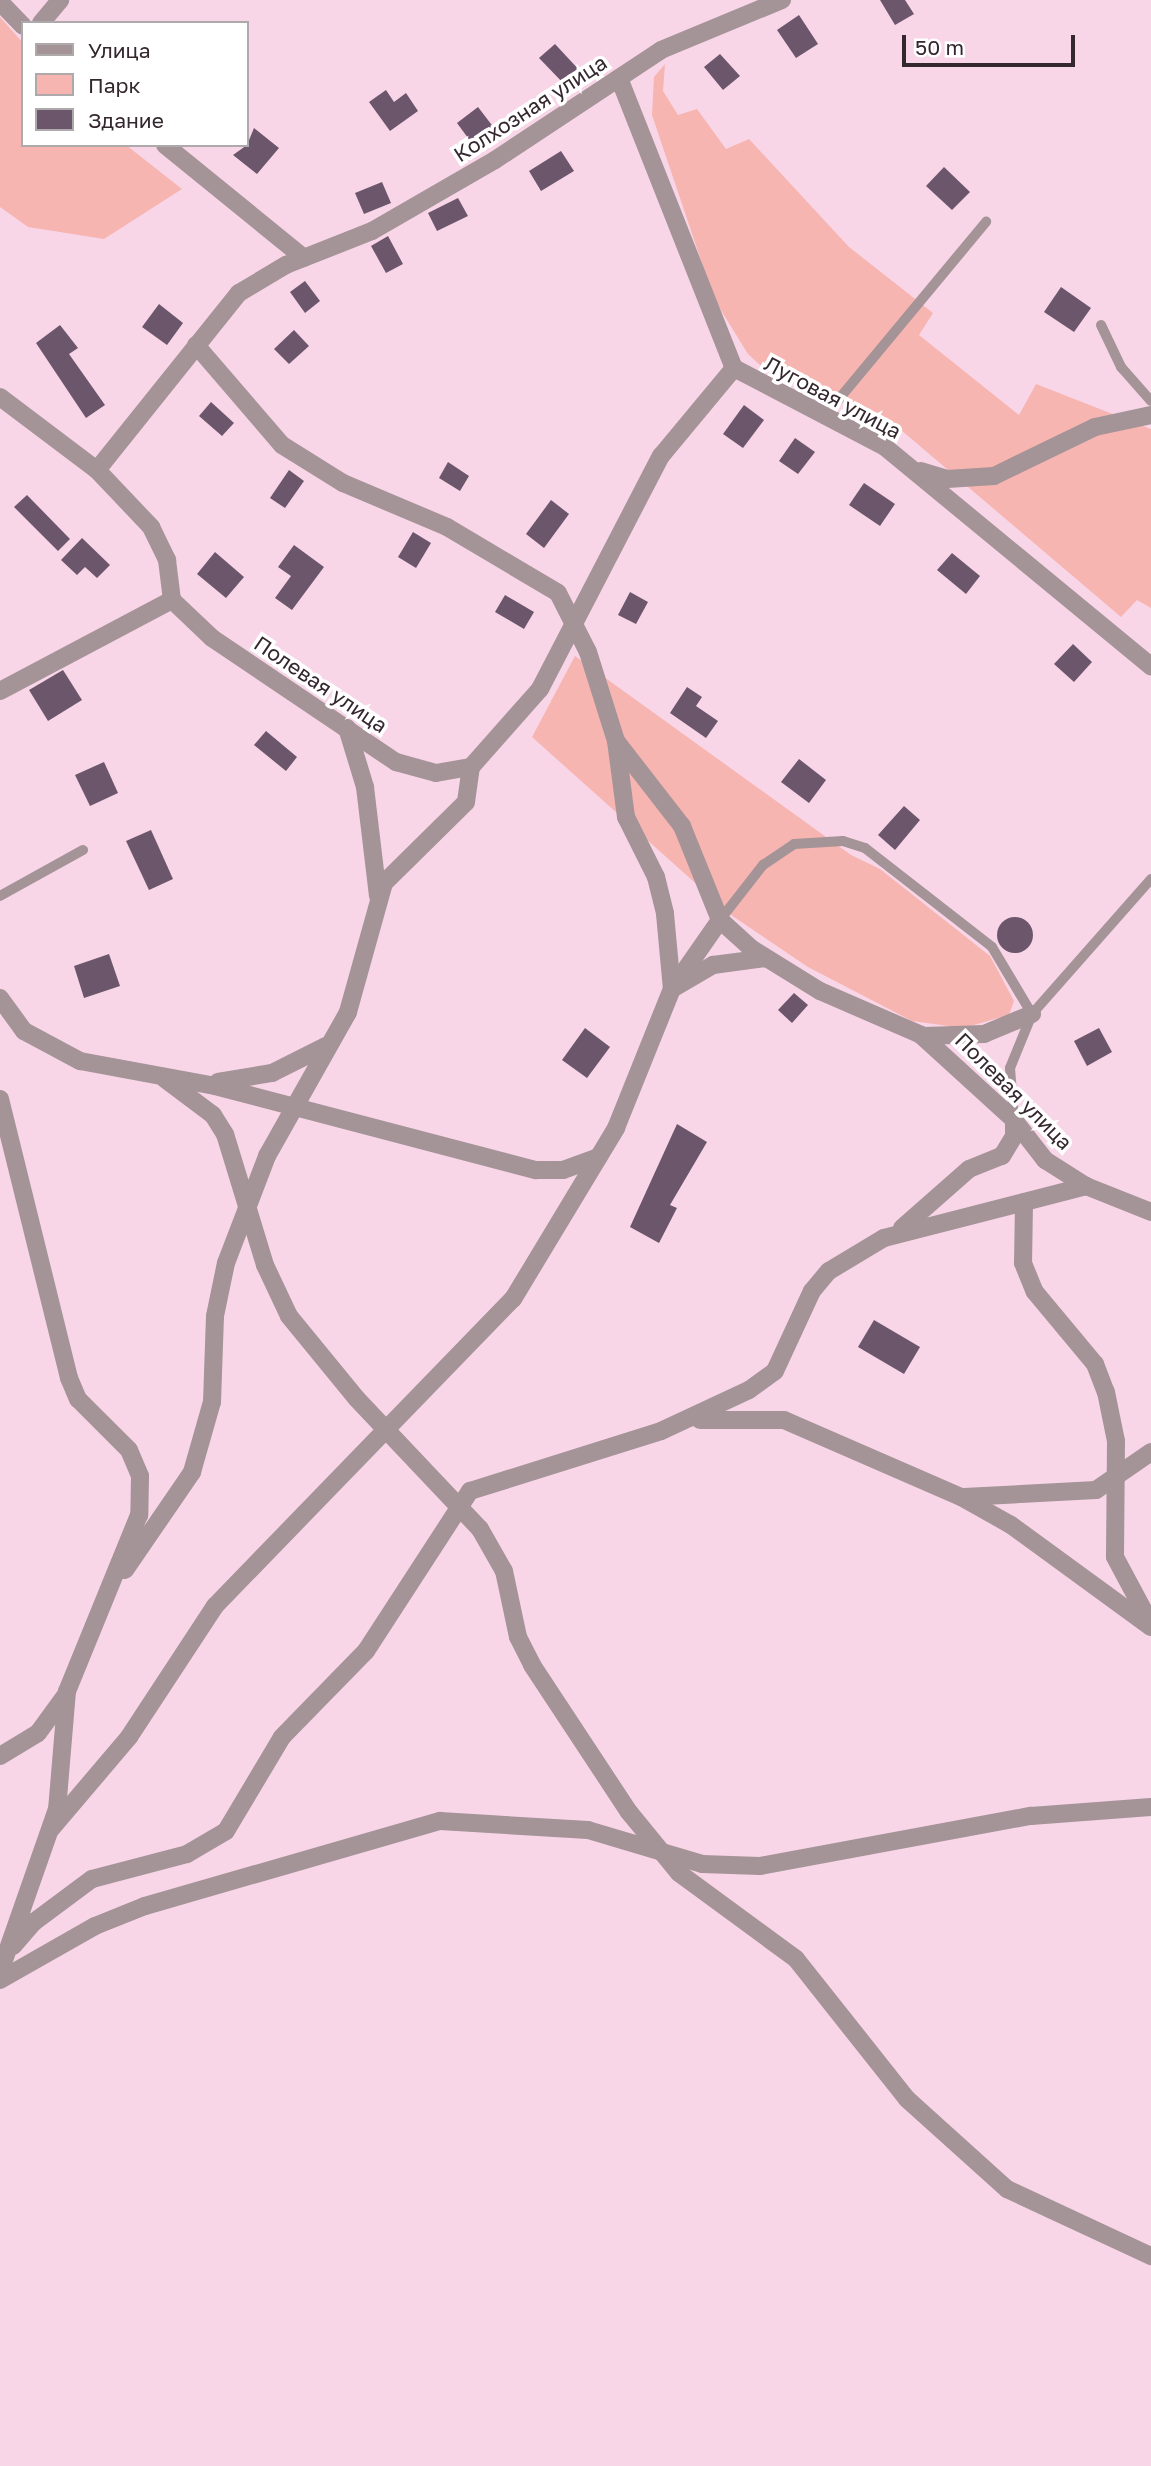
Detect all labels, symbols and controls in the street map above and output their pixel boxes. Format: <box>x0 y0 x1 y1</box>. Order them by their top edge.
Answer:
legend <box>21 21 248 147</box>
scale bar <box>906 21 1079 65</box>
text: 50 m <box>915 34 964 60</box>
text: Улица <box>88 37 151 63</box>
street label: Колхозная улица <box>449 49 611 167</box>
text: Парк <box>88 72 141 98</box>
text: Здание <box>88 107 164 133</box>
street label: Луговая улица <box>760 350 906 444</box>
street label: Полевая улица <box>250 630 392 738</box>
street label: Полевая улица <box>950 1027 1078 1155</box>

